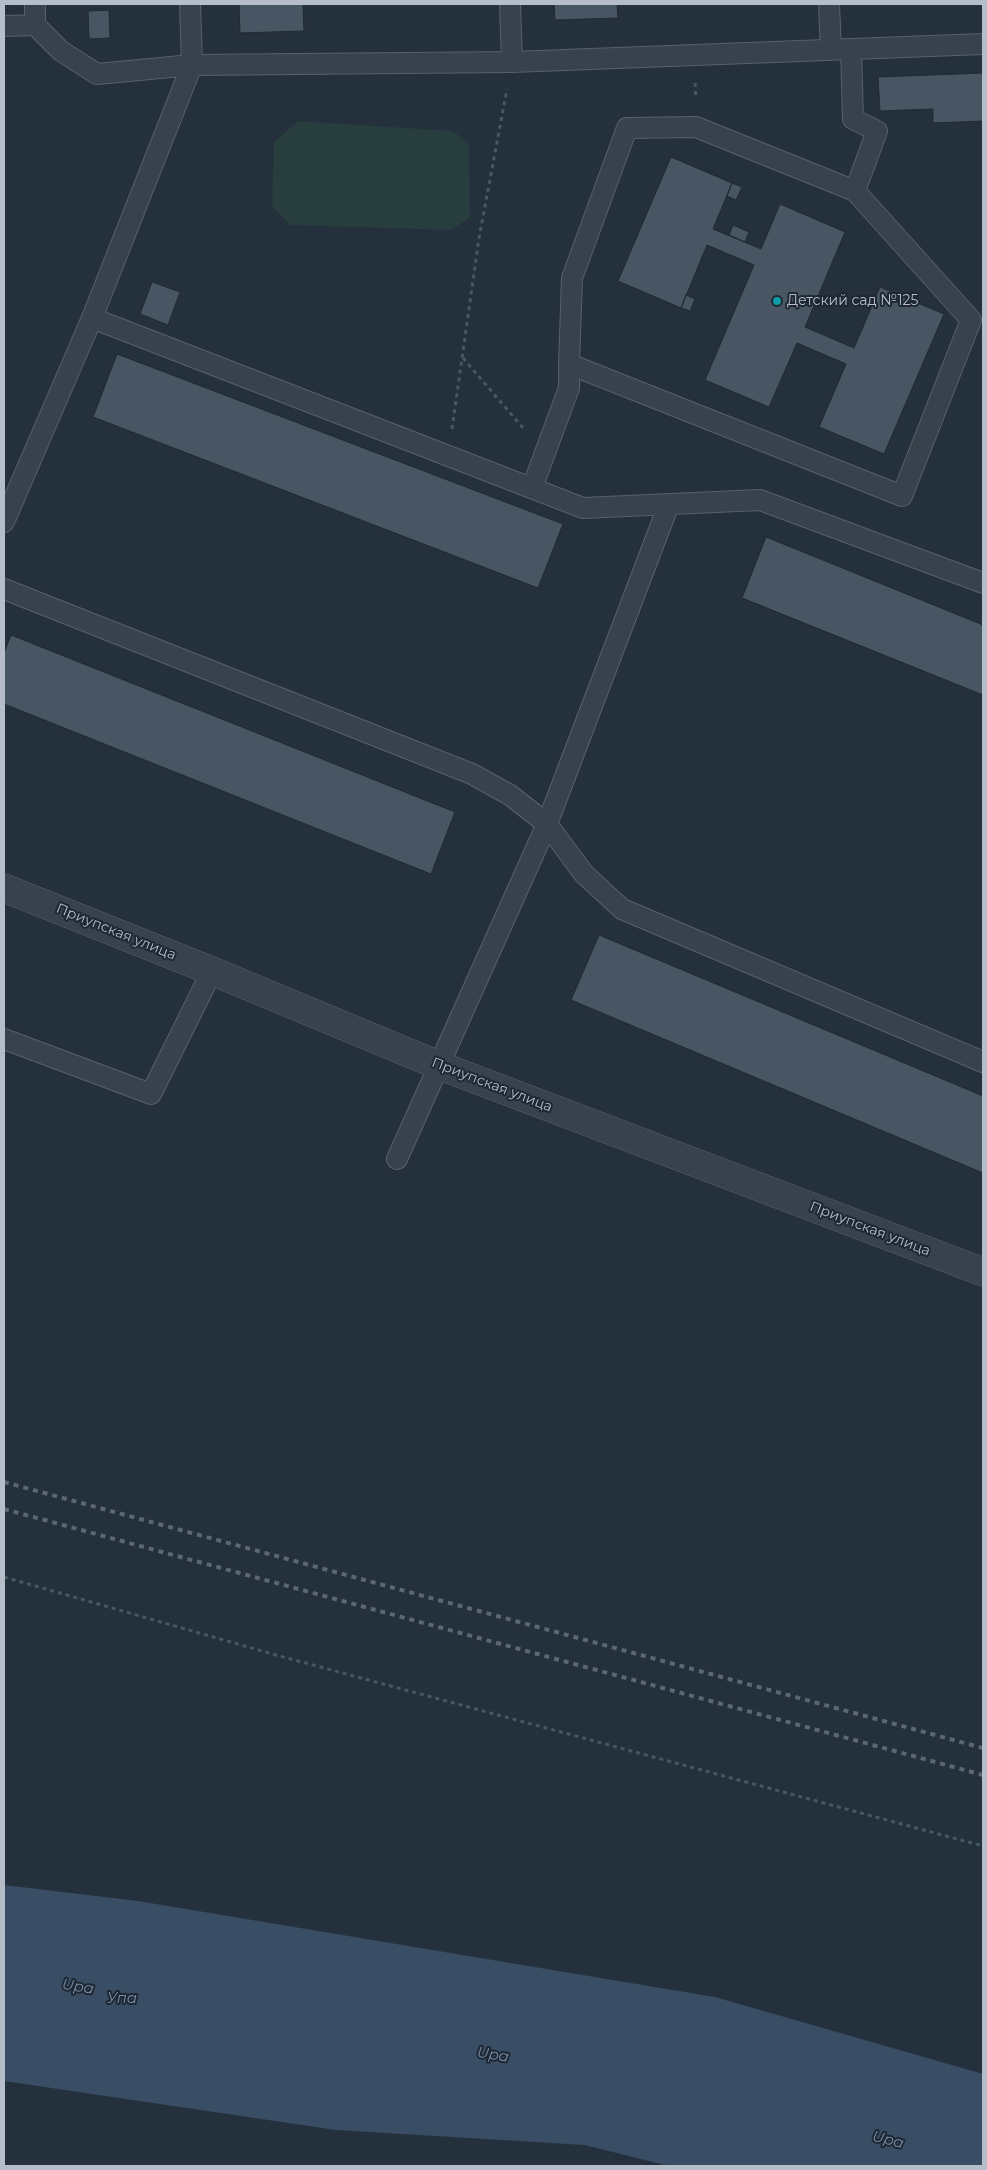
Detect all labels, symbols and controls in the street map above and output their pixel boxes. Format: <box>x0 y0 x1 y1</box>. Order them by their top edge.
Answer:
place label: Детский сад №125 <box>787 293 918 309</box>
marker: Детский сад №125 <box>771 295 783 307</box>
street label: Приупская улица <box>54 900 178 964</box>
street label: Приупская улица <box>429 1054 555 1116</box>
street label: Приупская улица <box>807 1198 933 1260</box>
water label: Upa <box>61 1976 95 1998</box>
water label: Упа <box>107 1990 137 2008</box>
water label: Upa <box>476 2044 510 2066</box>
water label: Upa <box>870 2127 906 2153</box>

